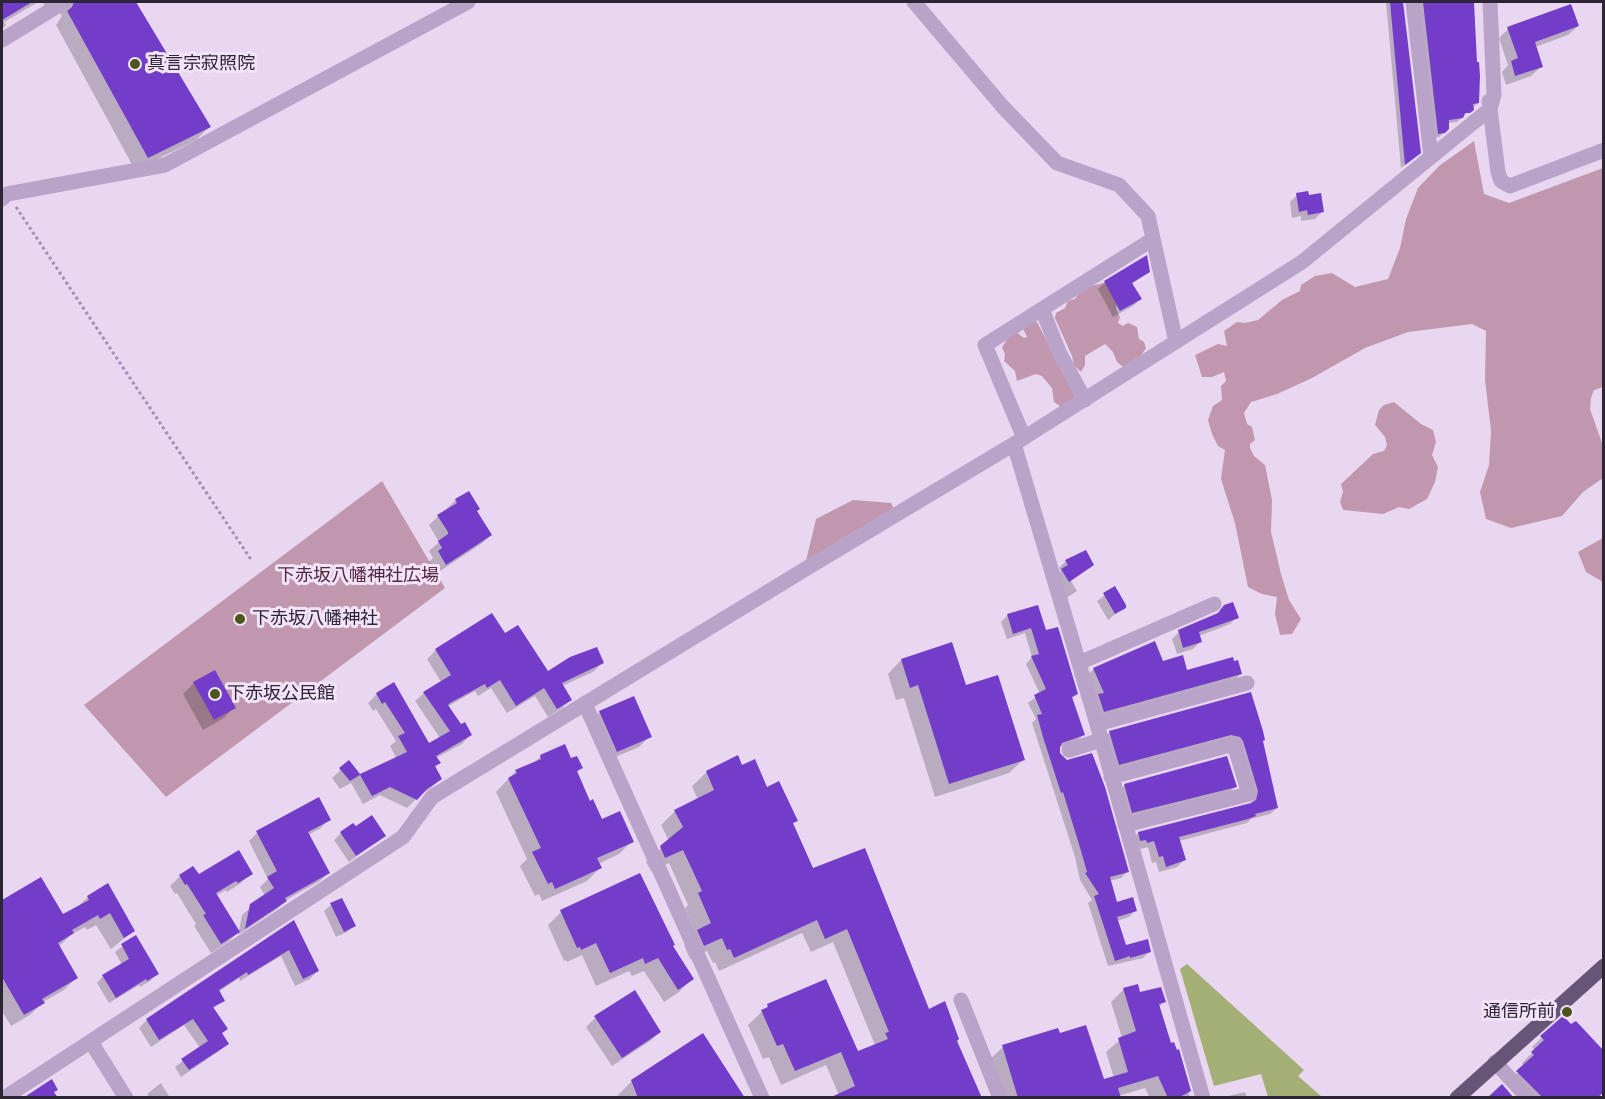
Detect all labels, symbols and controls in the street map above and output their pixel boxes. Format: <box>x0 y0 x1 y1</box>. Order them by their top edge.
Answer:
place label: 真言宗寂照院 <box>147 53 255 75</box>
marker: 真言宗寂照院 <box>128 57 142 71</box>
park label: 下赤坂八幡神社広場 <box>277 565 439 587</box>
place label: 下赤坂八幡神社 <box>252 608 378 630</box>
marker: 下赤坂八幡神社 <box>233 612 247 626</box>
place label: 下赤坂公民館 <box>227 683 335 705</box>
marker: 下赤坂公民館 <box>208 687 222 701</box>
place label: 通信所前 <box>1483 1001 1555 1023</box>
marker: 通信所前 <box>1560 1005 1574 1019</box>

